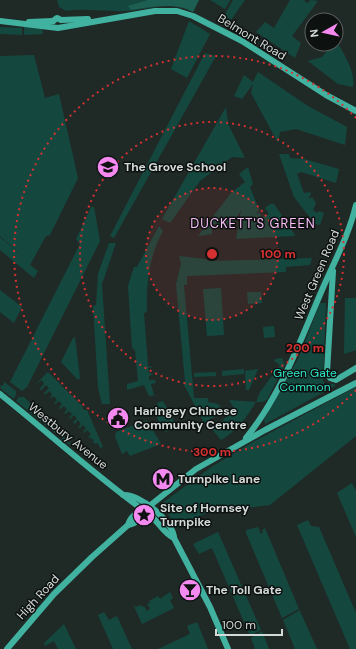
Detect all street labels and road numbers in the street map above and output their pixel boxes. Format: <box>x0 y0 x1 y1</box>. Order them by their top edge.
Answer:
street label: Belmont Road <box>215 10 289 64</box>
street label: West Green Road <box>291 227 343 323</box>
street label: Westbury Avenue <box>25 399 111 473</box>
street label: High Road <box>13 571 63 623</box>

